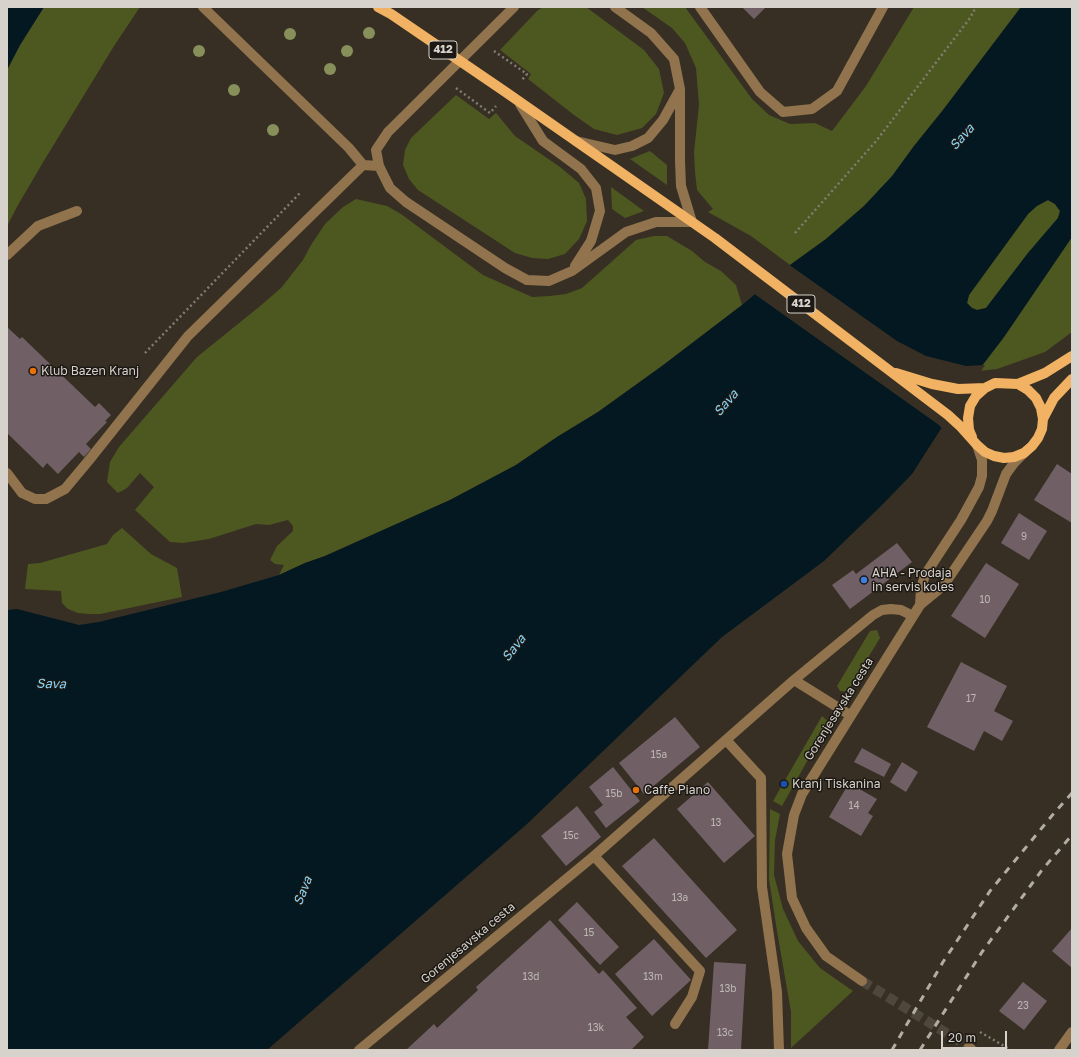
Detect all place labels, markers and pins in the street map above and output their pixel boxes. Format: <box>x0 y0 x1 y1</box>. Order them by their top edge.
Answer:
place label: Klub Bazen Kranj <box>41 364 139 378</box>
marker: Klub Bazen Kranj <box>28 366 38 376</box>
place label: AHA - Prodaja in servis koles <box>872 566 954 594</box>
marker: AHA - Prodaja in servis koles <box>859 575 869 585</box>
place label: Kranj Tiskanina <box>792 777 880 791</box>
marker: Kranj Tiskanina <box>779 779 789 789</box>
place label: Caffe Piano <box>644 783 710 797</box>
marker: Caffe Piano <box>631 785 641 795</box>

